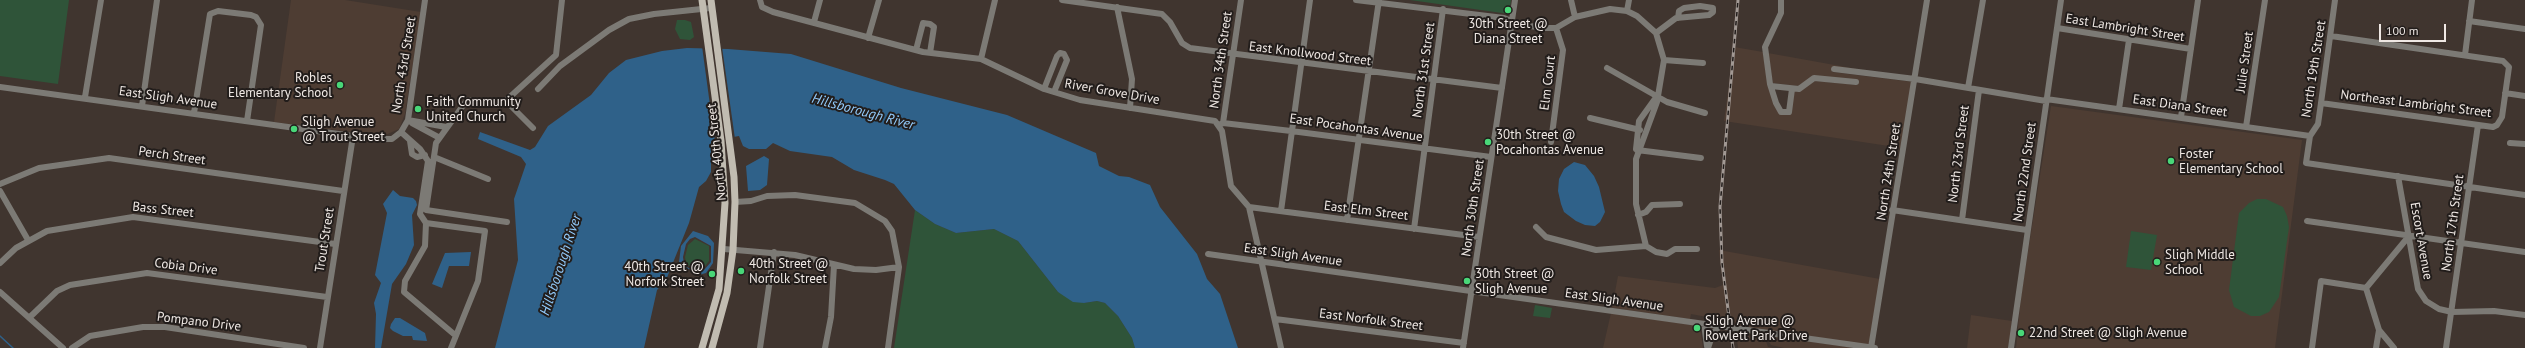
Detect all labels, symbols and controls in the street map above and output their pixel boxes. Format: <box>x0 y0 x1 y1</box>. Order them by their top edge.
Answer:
marker: 30th Street @ Diana Street <box>1503 5 1513 15</box>
street label: North 34th Street <box>1206 10 1236 110</box>
street label: East Lambright Street <box>2064 11 2186 45</box>
street label: North 43rd Street <box>389 15 419 115</box>
place label: 30th Street @ Diana Street <box>1468 16 1548 47</box>
scale bar <box>2381 16 2448 42</box>
street label: North 19th Street <box>2299 19 2329 119</box>
street label: North 31st Street <box>1410 21 1438 119</box>
text: 100 m <box>2386 23 2419 38</box>
street label: Julie Street <box>2233 31 2257 93</box>
street label: East Knollwood Street <box>1248 39 1372 69</box>
street label: Elm Court <box>1537 55 1559 111</box>
place label: Robles Elementary School <box>228 70 332 101</box>
street label: River Grove Drive <box>1063 76 1161 108</box>
marker: Robles Elementary School <box>335 80 345 90</box>
street label: East Sligh Avenue <box>118 83 218 113</box>
street label: Northeast Lambright Street <box>2340 87 2492 121</box>
water label: Hillsborough River <box>810 90 916 134</box>
street label: East Diana Street <box>2132 92 2228 120</box>
place label: Faith Community United Church <box>426 94 521 125</box>
street label: North 40th Street <box>704 103 730 201</box>
marker: Faith Community United Church <box>413 104 423 114</box>
street label: North 23rd Street <box>1945 105 1973 203</box>
street label: East Pocahontas Avenue <box>1288 111 1424 145</box>
place label: Sligh Avenue @ Trout Street <box>302 114 385 145</box>
street label: North 22nd Street <box>2010 121 2040 223</box>
street label: North 24th Street <box>1874 122 1904 222</box>
marker: Sligh Avenue @ Trout Street <box>289 124 299 134</box>
place label: 30th Street @ Pocahontas Avenue <box>1496 127 1604 158</box>
marker: 30th Street @ Pocahontas Avenue <box>1483 137 1493 147</box>
street label: Perch Street <box>138 144 206 168</box>
place label: Foster Elementary School <box>2179 146 2283 177</box>
marker: Foster Elementary School <box>2166 156 2176 166</box>
street label: North 30th Street <box>1458 158 1488 258</box>
street label: North 17th Street <box>2438 174 2468 272</box>
street label: East Elm Street <box>1323 198 1409 224</box>
street label: Bass Street <box>132 199 194 221</box>
street label: Escort Avenue <box>2407 201 2435 281</box>
street label: Trout Street <box>312 207 338 273</box>
water label: Hillsborough River <box>537 212 585 318</box>
street label: East Sligh Avenue <box>1243 240 1343 270</box>
place label: Sligh Middle School <box>2165 247 2235 278</box>
street label: Cobia Drive <box>154 255 218 279</box>
place label: 40th Street @ Norfolk Street <box>749 256 829 287</box>
marker: Sligh Middle School <box>2152 257 2162 267</box>
place label: 40th Street @ Norfork Street <box>624 259 704 290</box>
marker: 40th Street @ Norfolk Street <box>736 266 746 276</box>
place label: 30th Street @ Sligh Avenue <box>1475 266 1555 297</box>
marker: 40th Street @ Norfork Street <box>707 269 717 279</box>
marker: 30th Street @ Sligh Avenue <box>1462 276 1472 286</box>
street label: East Sligh Avenue <box>1564 285 1664 315</box>
street label: East Norfolk Street <box>1318 306 1424 334</box>
street label: Pompano Drive <box>156 309 242 335</box>
place label: Sligh Avenue @ Rowlett Park Drive <box>1705 313 1808 344</box>
marker: Sligh Avenue @ Rowlett Park Drive <box>1692 323 1702 333</box>
place label: 22nd Street @ Sligh Avenue <box>2029 325 2187 341</box>
marker: 22nd Street @ Sligh Avenue <box>2016 328 2026 338</box>

